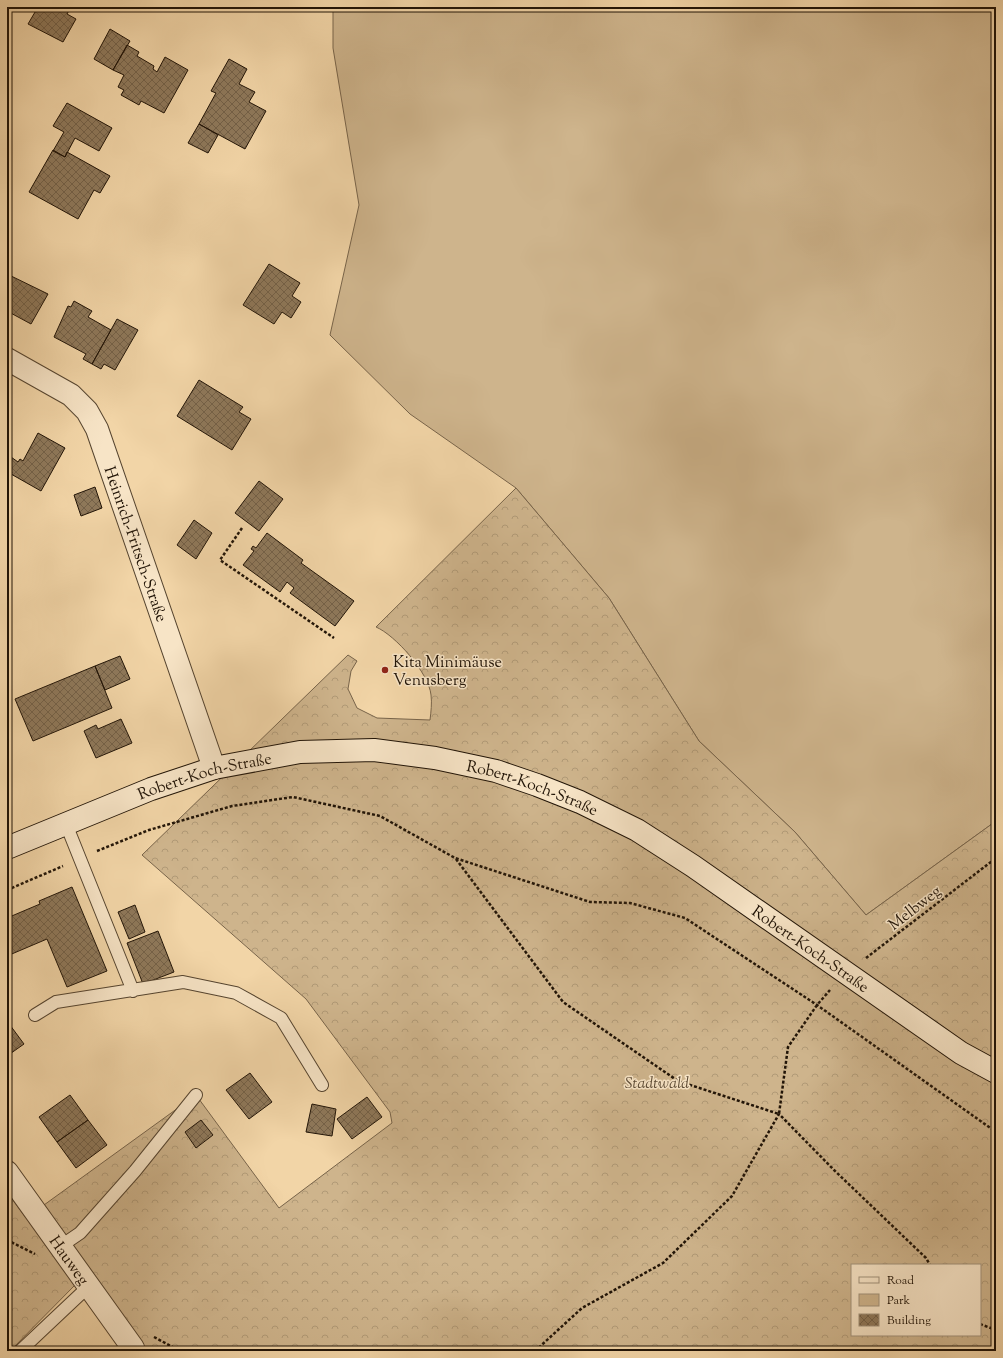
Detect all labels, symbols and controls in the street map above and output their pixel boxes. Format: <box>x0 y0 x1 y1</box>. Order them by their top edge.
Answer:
street label: Heinrich-Fritsch-Straße <box>97 464 172 625</box>
place label: Kita Minimäuse Venusberg <box>393 652 502 693</box>
marker: Kita Minimäuse Venusberg <box>380 665 390 675</box>
street label: Robert-Koch-Straße <box>135 748 274 807</box>
street label: Robert-Koch-Straße <box>464 756 601 823</box>
street label: Melbweg <box>884 881 947 937</box>
street label: Robert-Koch-Straße <box>746 901 873 1000</box>
park label: Stadtwald <box>625 1073 689 1096</box>
street label: Hauweg <box>42 1232 94 1291</box>
legend <box>851 1264 981 1336</box>
text: Road <box>887 1272 914 1290</box>
text: Park <box>887 1292 910 1310</box>
text: Building <box>887 1312 931 1330</box>

